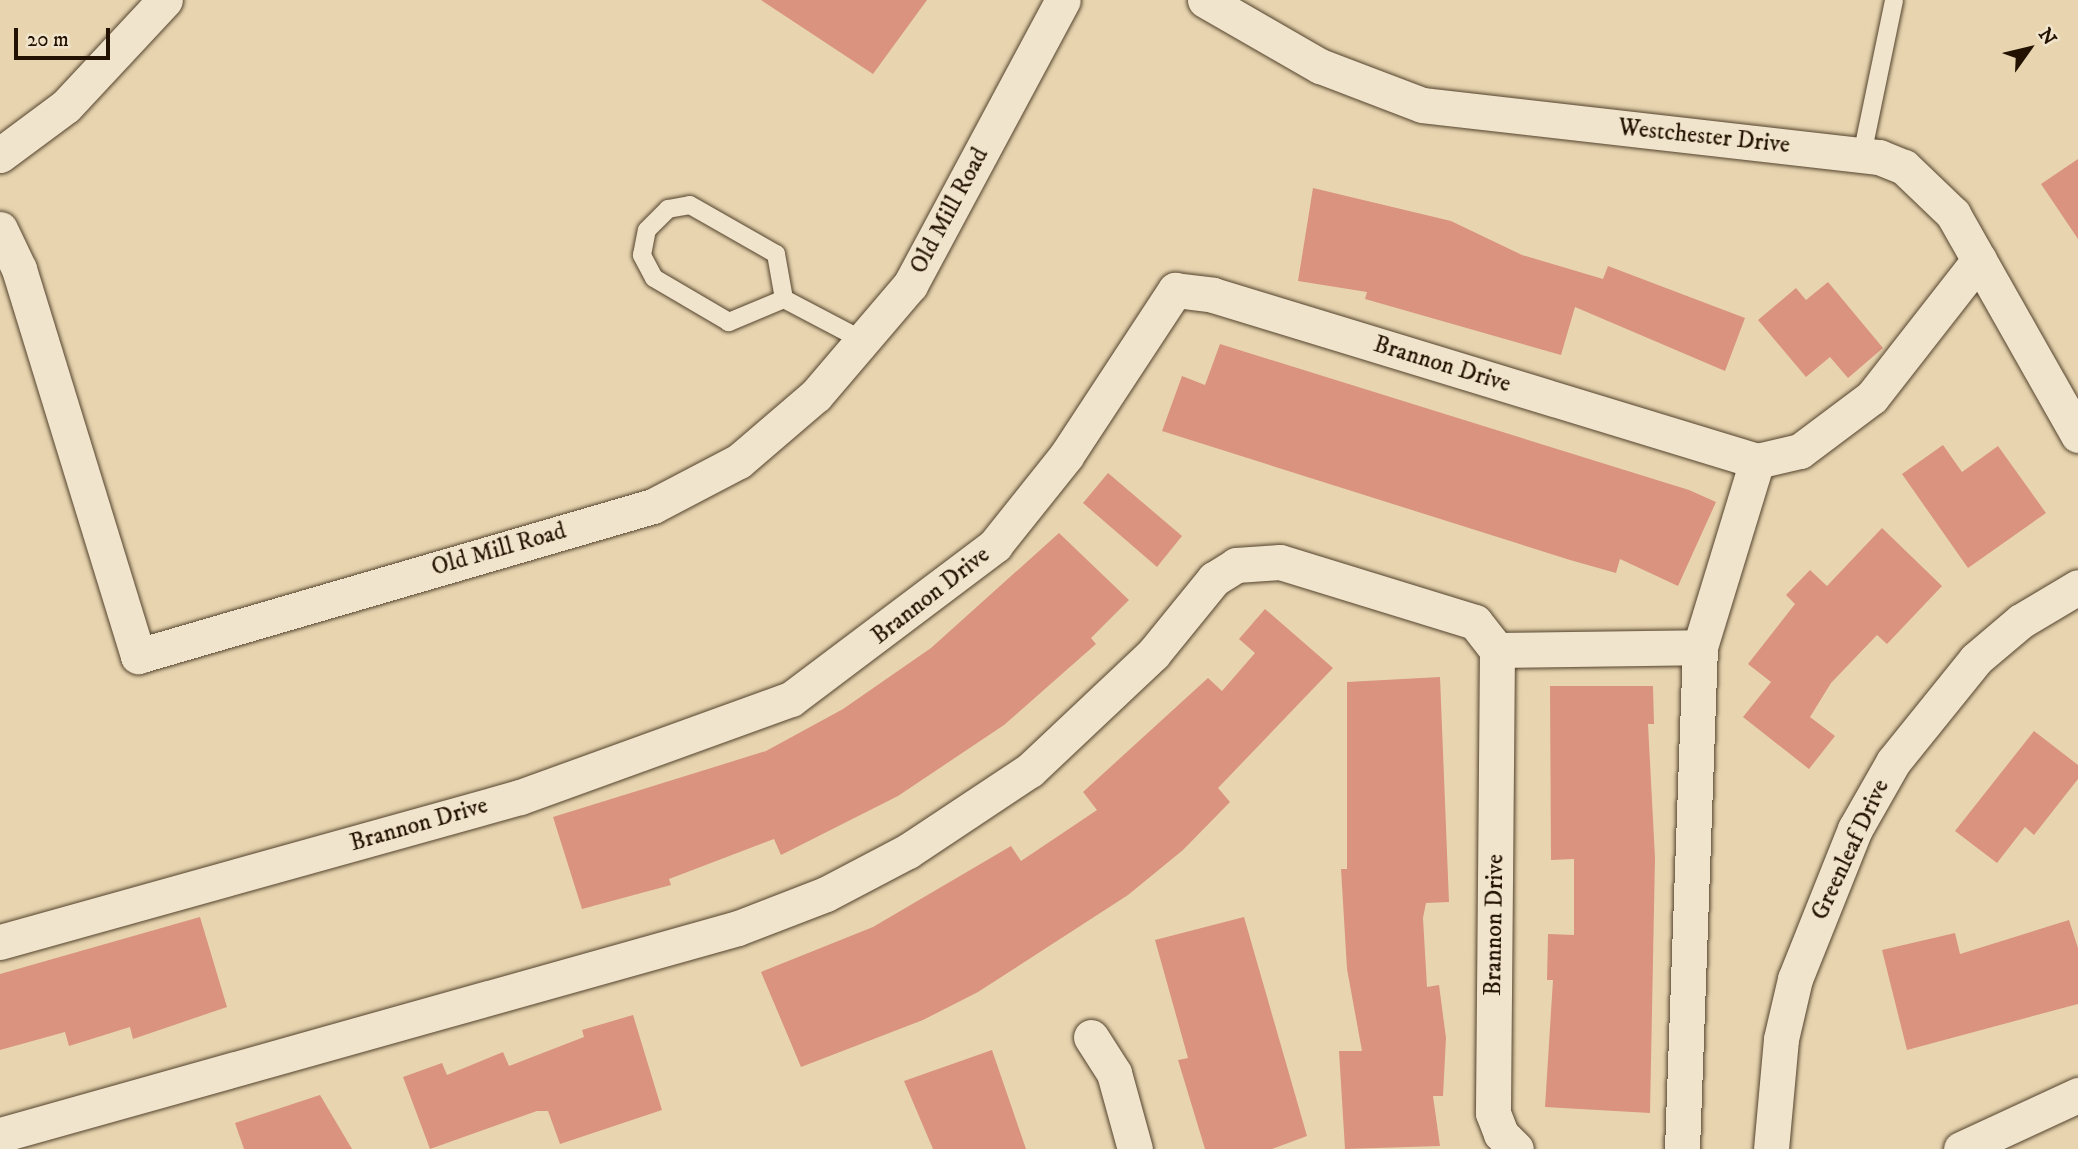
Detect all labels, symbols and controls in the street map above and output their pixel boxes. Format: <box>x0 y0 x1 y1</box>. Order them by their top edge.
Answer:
scale bar <box>18 14 114 58</box>
north arrow <box>1994 14 2064 84</box>
text: N <box>2033 24 2061 50</box>
text: 20 m <box>27 27 69 53</box>
street label: Westchester Drive <box>1617 114 1791 160</box>
street label: Old Mill Road <box>905 143 995 279</box>
street label: Brannon Drive <box>1370 330 1514 400</box>
street label: Old Mill Road <box>428 517 570 583</box>
street label: Brannon Drive <box>866 541 996 651</box>
street label: Greenleaf Drive <box>1806 775 1896 925</box>
street label: Brannon Drive <box>347 792 491 858</box>
street label: Brannon Drive <box>1479 854 1511 996</box>

